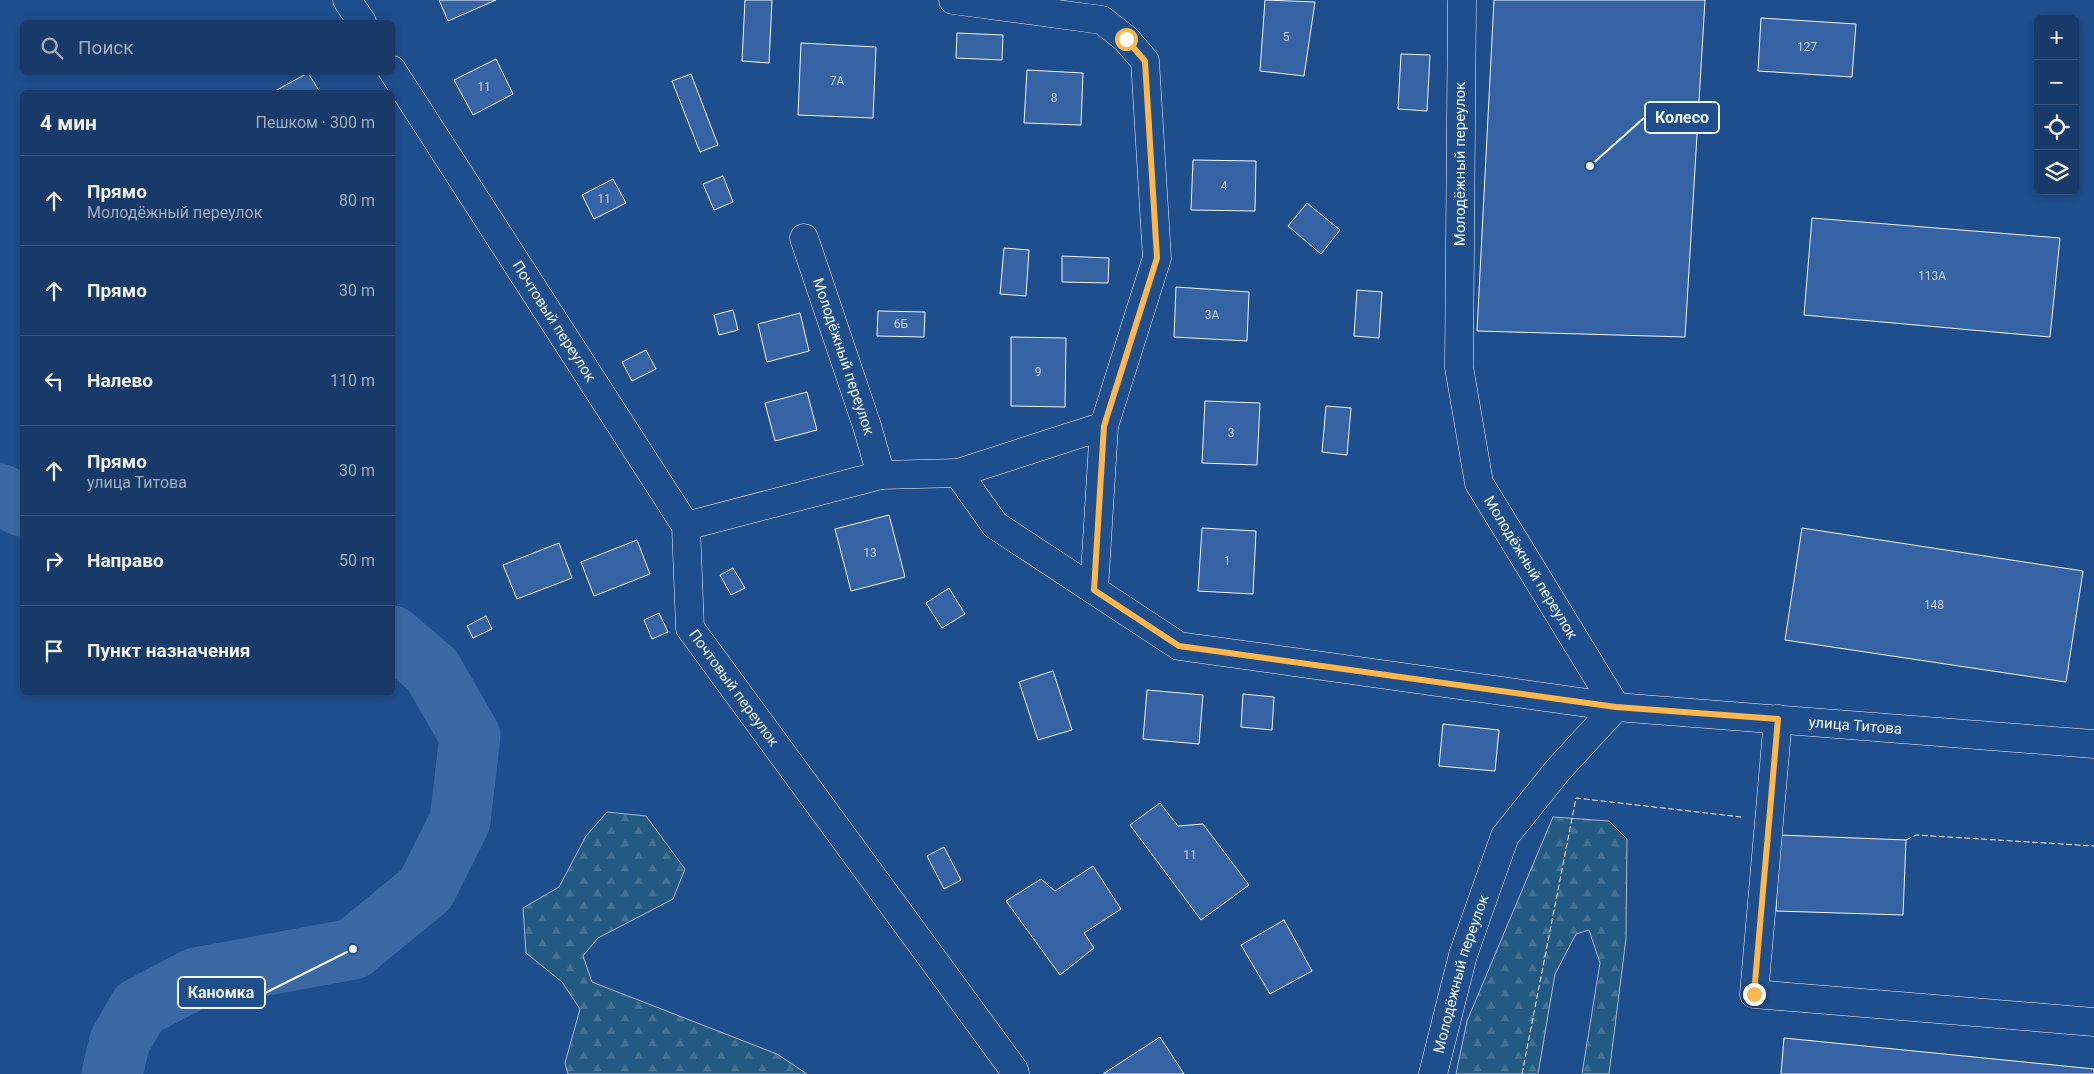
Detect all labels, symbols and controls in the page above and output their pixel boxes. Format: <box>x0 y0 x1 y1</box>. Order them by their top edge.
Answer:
map controls <box>2034 15 2079 195</box>
button: + <box>2034 15 2079 60</box>
search box <box>20 20 395 75</box>
route start <box>1115 28 1138 51</box>
house number: 5 <box>1283 30 1290 44</box>
icon: search <box>38 34 66 62</box>
text: Поиск <box>78 36 134 59</box>
house number: 127 <box>1797 40 1817 54</box>
button: − <box>2034 60 2079 105</box>
house number: 7А <box>830 74 844 88</box>
house number: 11 <box>477 80 491 94</box>
street label: Молодёжный переулок <box>1451 82 1469 246</box>
house number: 8 <box>1051 91 1058 105</box>
callout: Колесо <box>1645 102 1719 133</box>
button: locate <box>2034 105 2079 150</box>
text: Колесо <box>1655 108 1709 127</box>
text: 4 мин <box>40 111 97 135</box>
text: Пешком · 300 m <box>256 113 375 132</box>
button: layers <box>2034 150 2079 195</box>
house number: 4 <box>1221 179 1228 193</box>
text: Прямо <box>87 180 147 203</box>
icon: ahead <box>40 187 68 215</box>
text: 80 m <box>339 191 375 210</box>
house number: 11 <box>597 192 611 206</box>
text: Молодёжный переулок <box>87 203 262 222</box>
street label: Почтовый переулок <box>508 257 600 385</box>
house number: 113А <box>1918 269 1946 283</box>
street label: Молодёжный переулок <box>809 276 878 437</box>
icon: ahead <box>40 277 68 305</box>
text: Прямо <box>87 279 147 302</box>
text: 30 m <box>339 281 375 300</box>
house number: 3А <box>1205 308 1219 322</box>
house number: 6Б <box>894 317 909 331</box>
house number: 9 <box>1035 365 1041 379</box>
icon: left <box>40 367 68 395</box>
text: Налево <box>87 369 153 392</box>
text: 110 m <box>330 371 375 390</box>
house number: 3 <box>1228 426 1234 440</box>
text: Прямо <box>87 450 147 473</box>
icon: ahead <box>40 457 68 485</box>
text: 30 m <box>339 461 375 480</box>
text: улица Титова <box>87 473 187 492</box>
street label: Молодёжный переулок <box>1480 493 1581 643</box>
house number: 13 <box>863 546 877 560</box>
icon: right <box>40 547 68 575</box>
text: Направо <box>87 549 164 572</box>
text: 50 m <box>339 551 375 570</box>
house number: 1 <box>1224 554 1230 568</box>
house number: 148 <box>1924 598 1944 612</box>
street label: Почтовый переулок <box>685 626 783 750</box>
icon: arrive <box>40 637 68 665</box>
text: Пункт назначения <box>87 639 250 662</box>
street label: улица Титова <box>1808 713 1903 738</box>
house number: 11 <box>1183 848 1197 862</box>
street label: Молодёжный переулок <box>1430 892 1493 1055</box>
callout: Каномка <box>178 977 265 1008</box>
text: Каномка <box>188 983 255 1002</box>
route end <box>1743 983 1766 1006</box>

